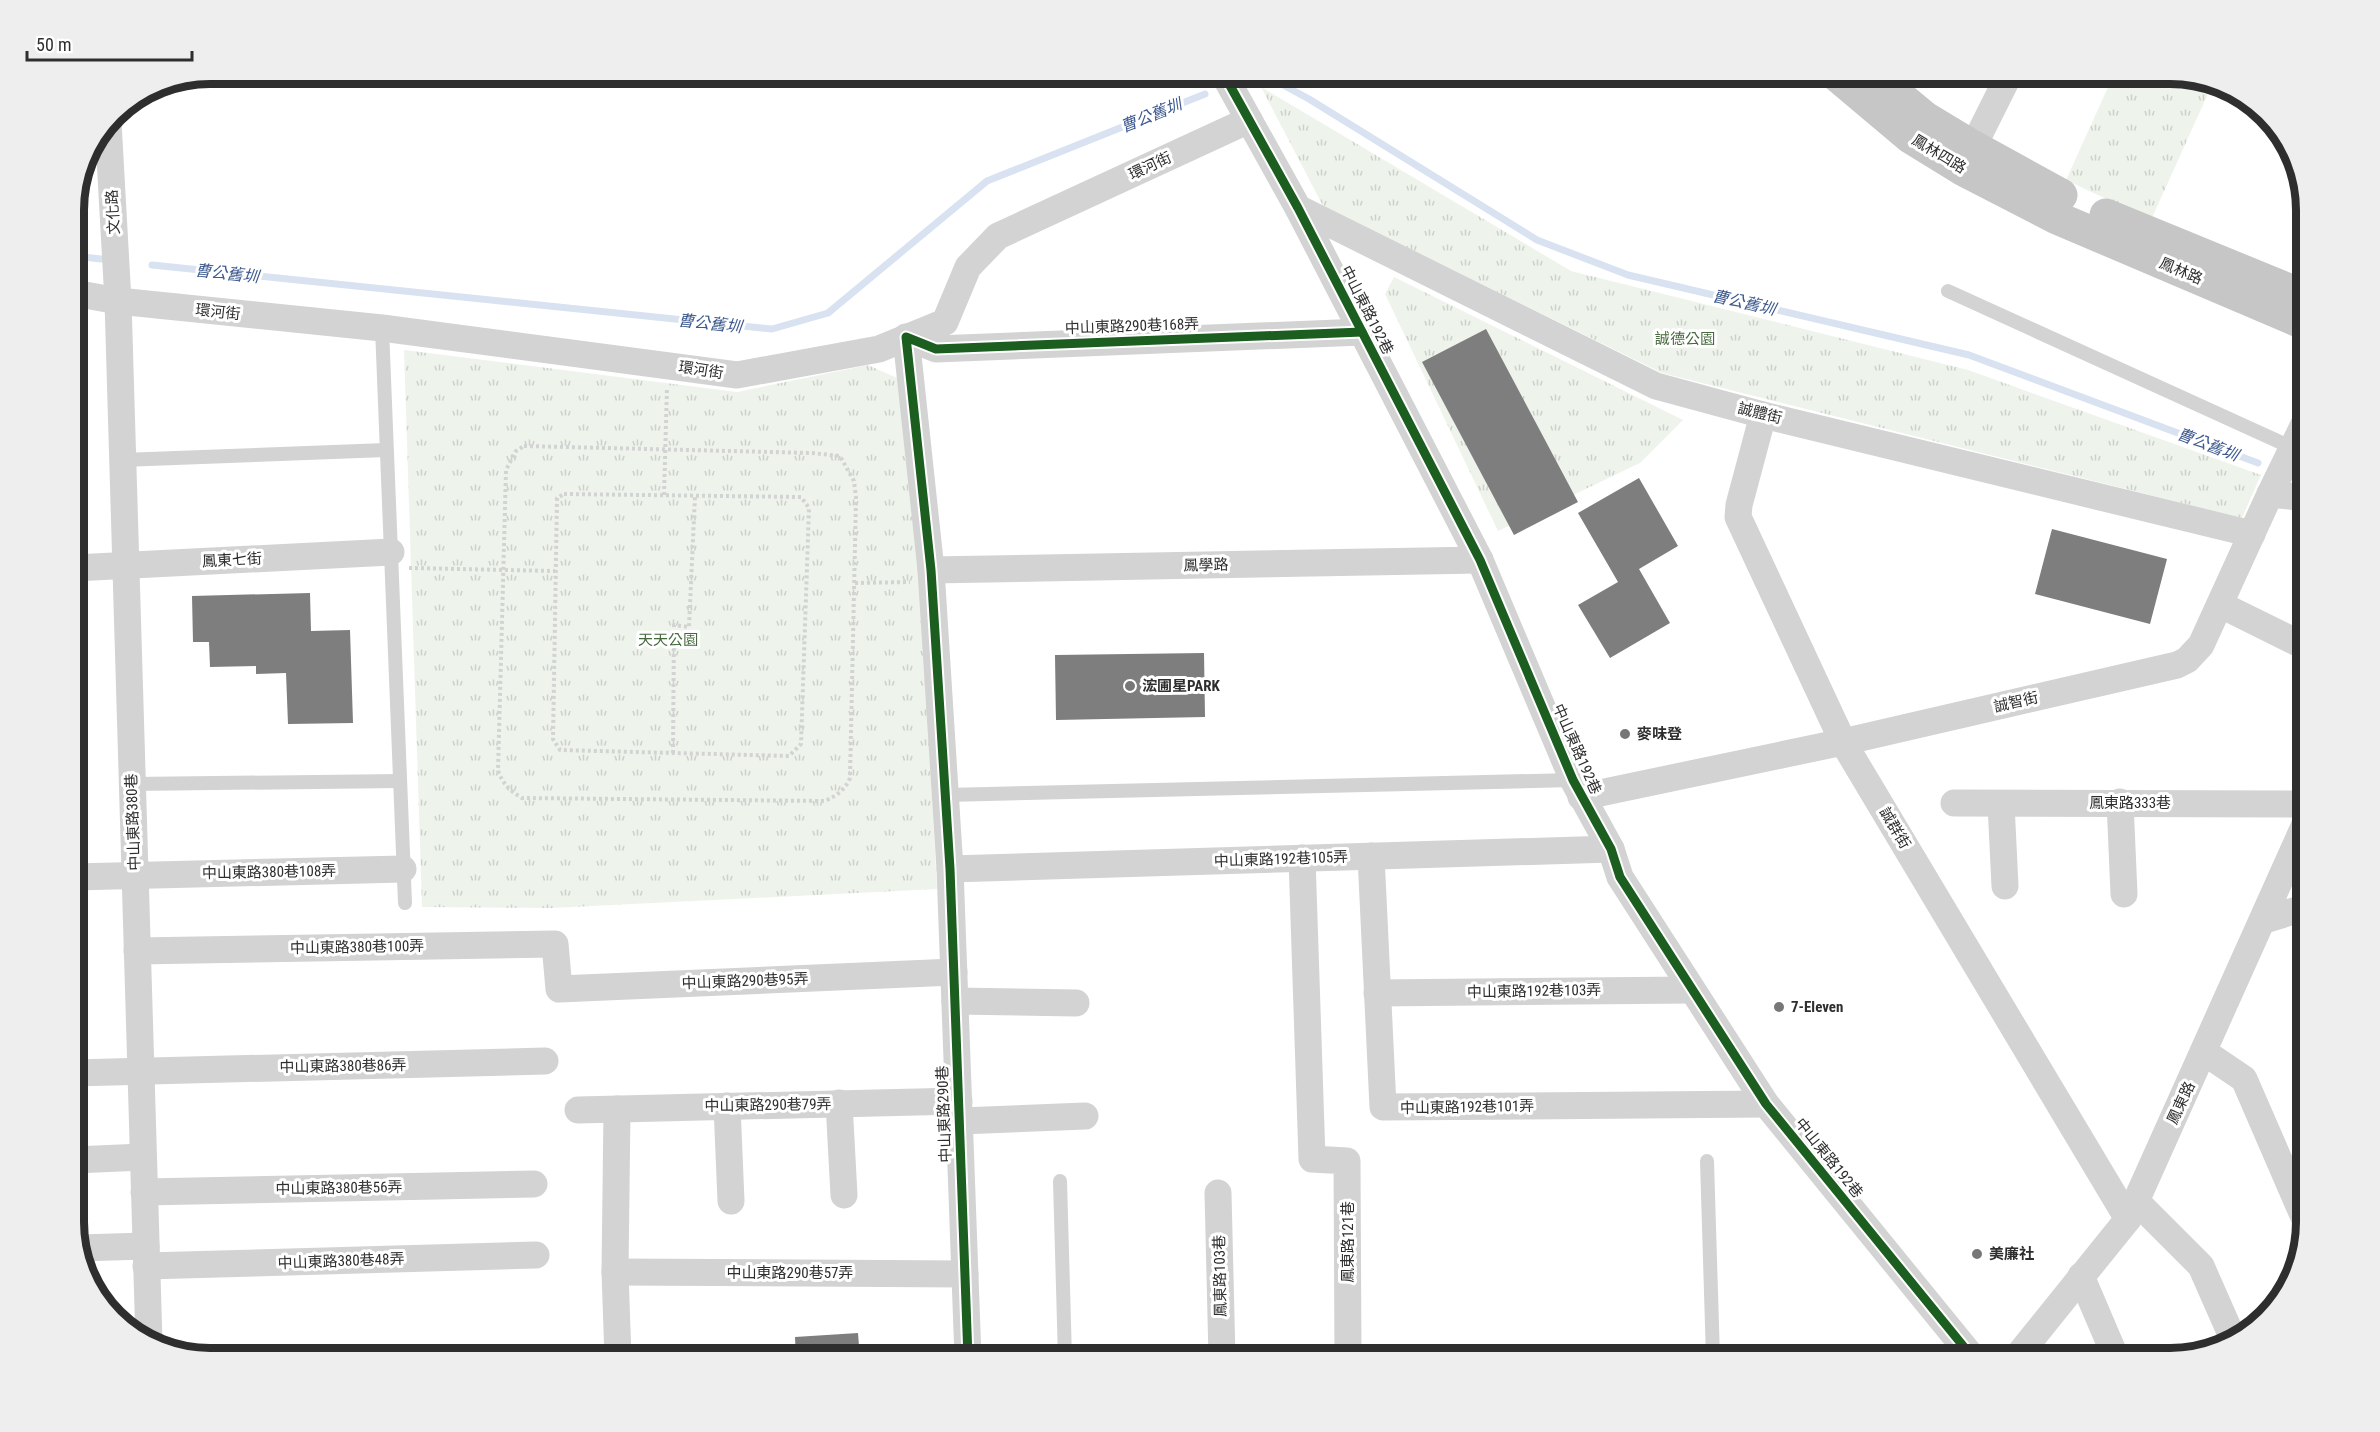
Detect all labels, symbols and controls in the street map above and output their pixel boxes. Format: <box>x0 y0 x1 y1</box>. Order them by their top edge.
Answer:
scale bar <box>27 24 192 62</box>
text: 50 m <box>36 34 71 55</box>
water label: 曹公舊圳 <box>1118 94 1186 136</box>
street label: 鳳林四路 <box>1909 131 1969 177</box>
street label: 環河街 <box>1126 148 1174 184</box>
street label: 文化路 <box>103 189 123 235</box>
street label: 鳳林路 <box>2157 254 2205 288</box>
water label: 曹公舊圳 <box>194 261 262 286</box>
street label: 中山東路192巷 <box>1337 263 1397 357</box>
water label: 曹公舊圳 <box>1711 286 1779 319</box>
street label: 環河街 <box>195 301 241 323</box>
water label: 曹公舊圳 <box>677 311 745 336</box>
street label: 中山東路290巷168弄 <box>1065 315 1199 337</box>
park label: 誠德公園 <box>1655 330 1715 348</box>
street label: 環河街 <box>677 358 725 382</box>
street label: 誠體街 <box>1736 399 1784 427</box>
water label: 曹公舊圳 <box>2175 424 2243 466</box>
street label: 鳳東七街 <box>202 549 262 571</box>
street label: 鳳學路 <box>1183 556 1229 574</box>
park label: 天天公園 <box>638 631 698 649</box>
place label: 浤圃星PARK <box>1142 677 1220 695</box>
marker: 浤圃星PARK <box>1123 679 1137 693</box>
street label: 誠智街 <box>1992 688 2040 716</box>
street label: 中山東路192巷 <box>1549 701 1605 797</box>
place label: 麥味登 <box>1637 725 1682 743</box>
marker: 麥味登 <box>1618 727 1632 741</box>
street label: 中山東路380巷 <box>122 773 144 871</box>
street label: 鳳東路333巷 <box>2089 794 2171 812</box>
street label: 誠群街 <box>1876 804 1914 852</box>
street label: 中山東路192巷105弄 <box>1214 848 1348 870</box>
street label: 中山東路380巷108弄 <box>202 862 336 882</box>
street label: 中山東路380巷100弄 <box>290 937 424 957</box>
street label: 中山東路290巷95弄 <box>681 970 809 992</box>
street label: 中山東路192巷103弄 <box>1467 981 1601 1001</box>
place label: 7-Eleven <box>1791 998 1843 1016</box>
marker: 7-Eleven <box>1772 1000 1786 1014</box>
street label: 中山東路380巷86弄 <box>279 1056 407 1076</box>
street label: 中山東路290巷 <box>933 1065 955 1163</box>
street label: 鳳東路 <box>2163 1079 2199 1127</box>
street label: 中山東路290巷79弄 <box>704 1095 832 1115</box>
street label: 中山東路192巷101弄 <box>1400 1097 1534 1117</box>
street label: 中山東路192巷 <box>1791 1115 1867 1201</box>
street label: 中山東路380巷56弄 <box>275 1178 403 1198</box>
street label: 鳳東路121巷 <box>1339 1201 1357 1283</box>
street label: 鳳東路103巷 <box>1210 1235 1230 1317</box>
place label: 美廉社 <box>1989 1245 2034 1263</box>
marker: 美廉社 <box>1970 1247 1984 1261</box>
street label: 中山東路380巷48弄 <box>277 1250 405 1272</box>
street label: 中山東路290巷57弄 <box>726 1264 854 1282</box>

